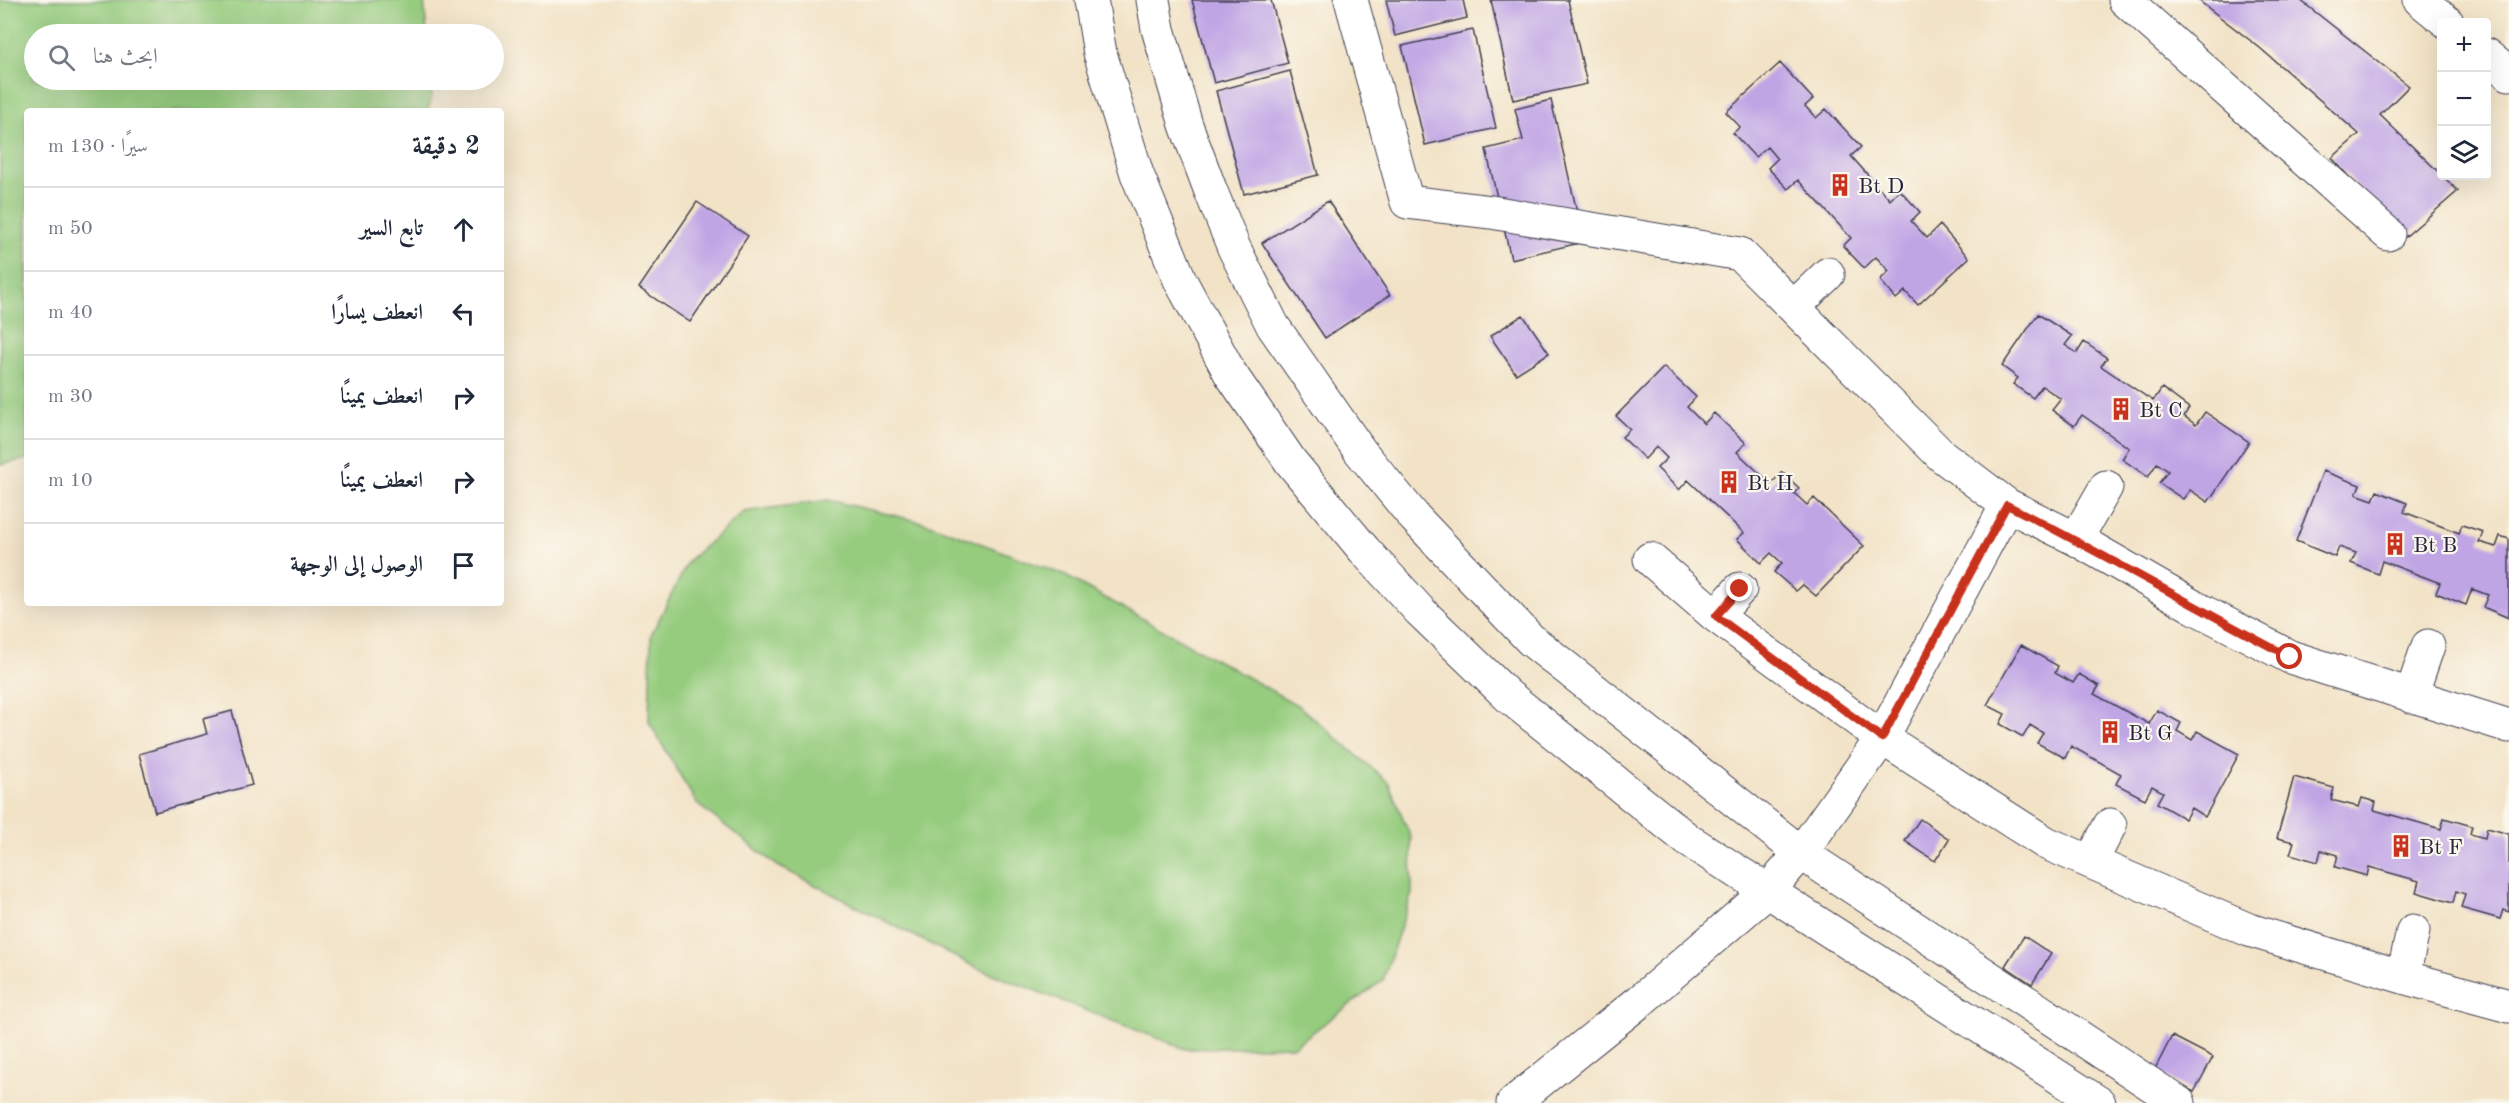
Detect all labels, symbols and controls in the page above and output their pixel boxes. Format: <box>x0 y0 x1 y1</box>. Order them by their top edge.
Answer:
map controls <box>2437 18 2491 180</box>
button: + <box>2437 18 2491 72</box>
search box <box>24 24 504 90</box>
icon: search <box>45 41 78 74</box>
text: ابحث هنا <box>93 46 158 68</box>
button: − <box>2437 72 2491 126</box>
button: layers <box>2437 126 2491 180</box>
text: 2 دقيقة <box>412 134 480 160</box>
text: سيرًا · 130 m <box>48 137 148 157</box>
building icon: Bt D <box>1827 172 1853 198</box>
place label: Bt D <box>1858 176 1904 198</box>
icon: ahead <box>447 213 480 246</box>
text: تابع السير <box>359 218 423 240</box>
text: 50 m <box>48 219 93 239</box>
icon: left <box>447 297 480 330</box>
text: انعطف يسارًا <box>331 302 423 324</box>
text: 40 m <box>48 303 93 323</box>
icon: right <box>447 381 480 414</box>
text: انعطف يمينًا <box>340 386 423 408</box>
text: 30 m <box>48 387 93 407</box>
building icon: Bt C <box>2108 396 2134 422</box>
place label: Bt C <box>2139 400 2183 422</box>
icon: right <box>447 465 480 498</box>
building icon: Bt H <box>1716 469 1742 495</box>
text: انعطف يمينًا <box>340 470 423 492</box>
text: 10 m <box>48 471 93 491</box>
place label: Bt H <box>1747 473 1793 495</box>
building icon: Bt B <box>2382 531 2408 557</box>
place label: Bt B <box>2413 535 2457 557</box>
icon: arrive <box>447 549 480 582</box>
text: الوصول إلى الوجهة <box>290 554 423 576</box>
route end <box>1726 575 1752 601</box>
route start <box>2276 643 2302 669</box>
building icon: Bt G <box>2097 719 2123 745</box>
place label: Bt G <box>2128 723 2173 745</box>
building icon: Bt F <box>2388 833 2414 859</box>
place label: Bt F <box>2419 837 2463 859</box>

